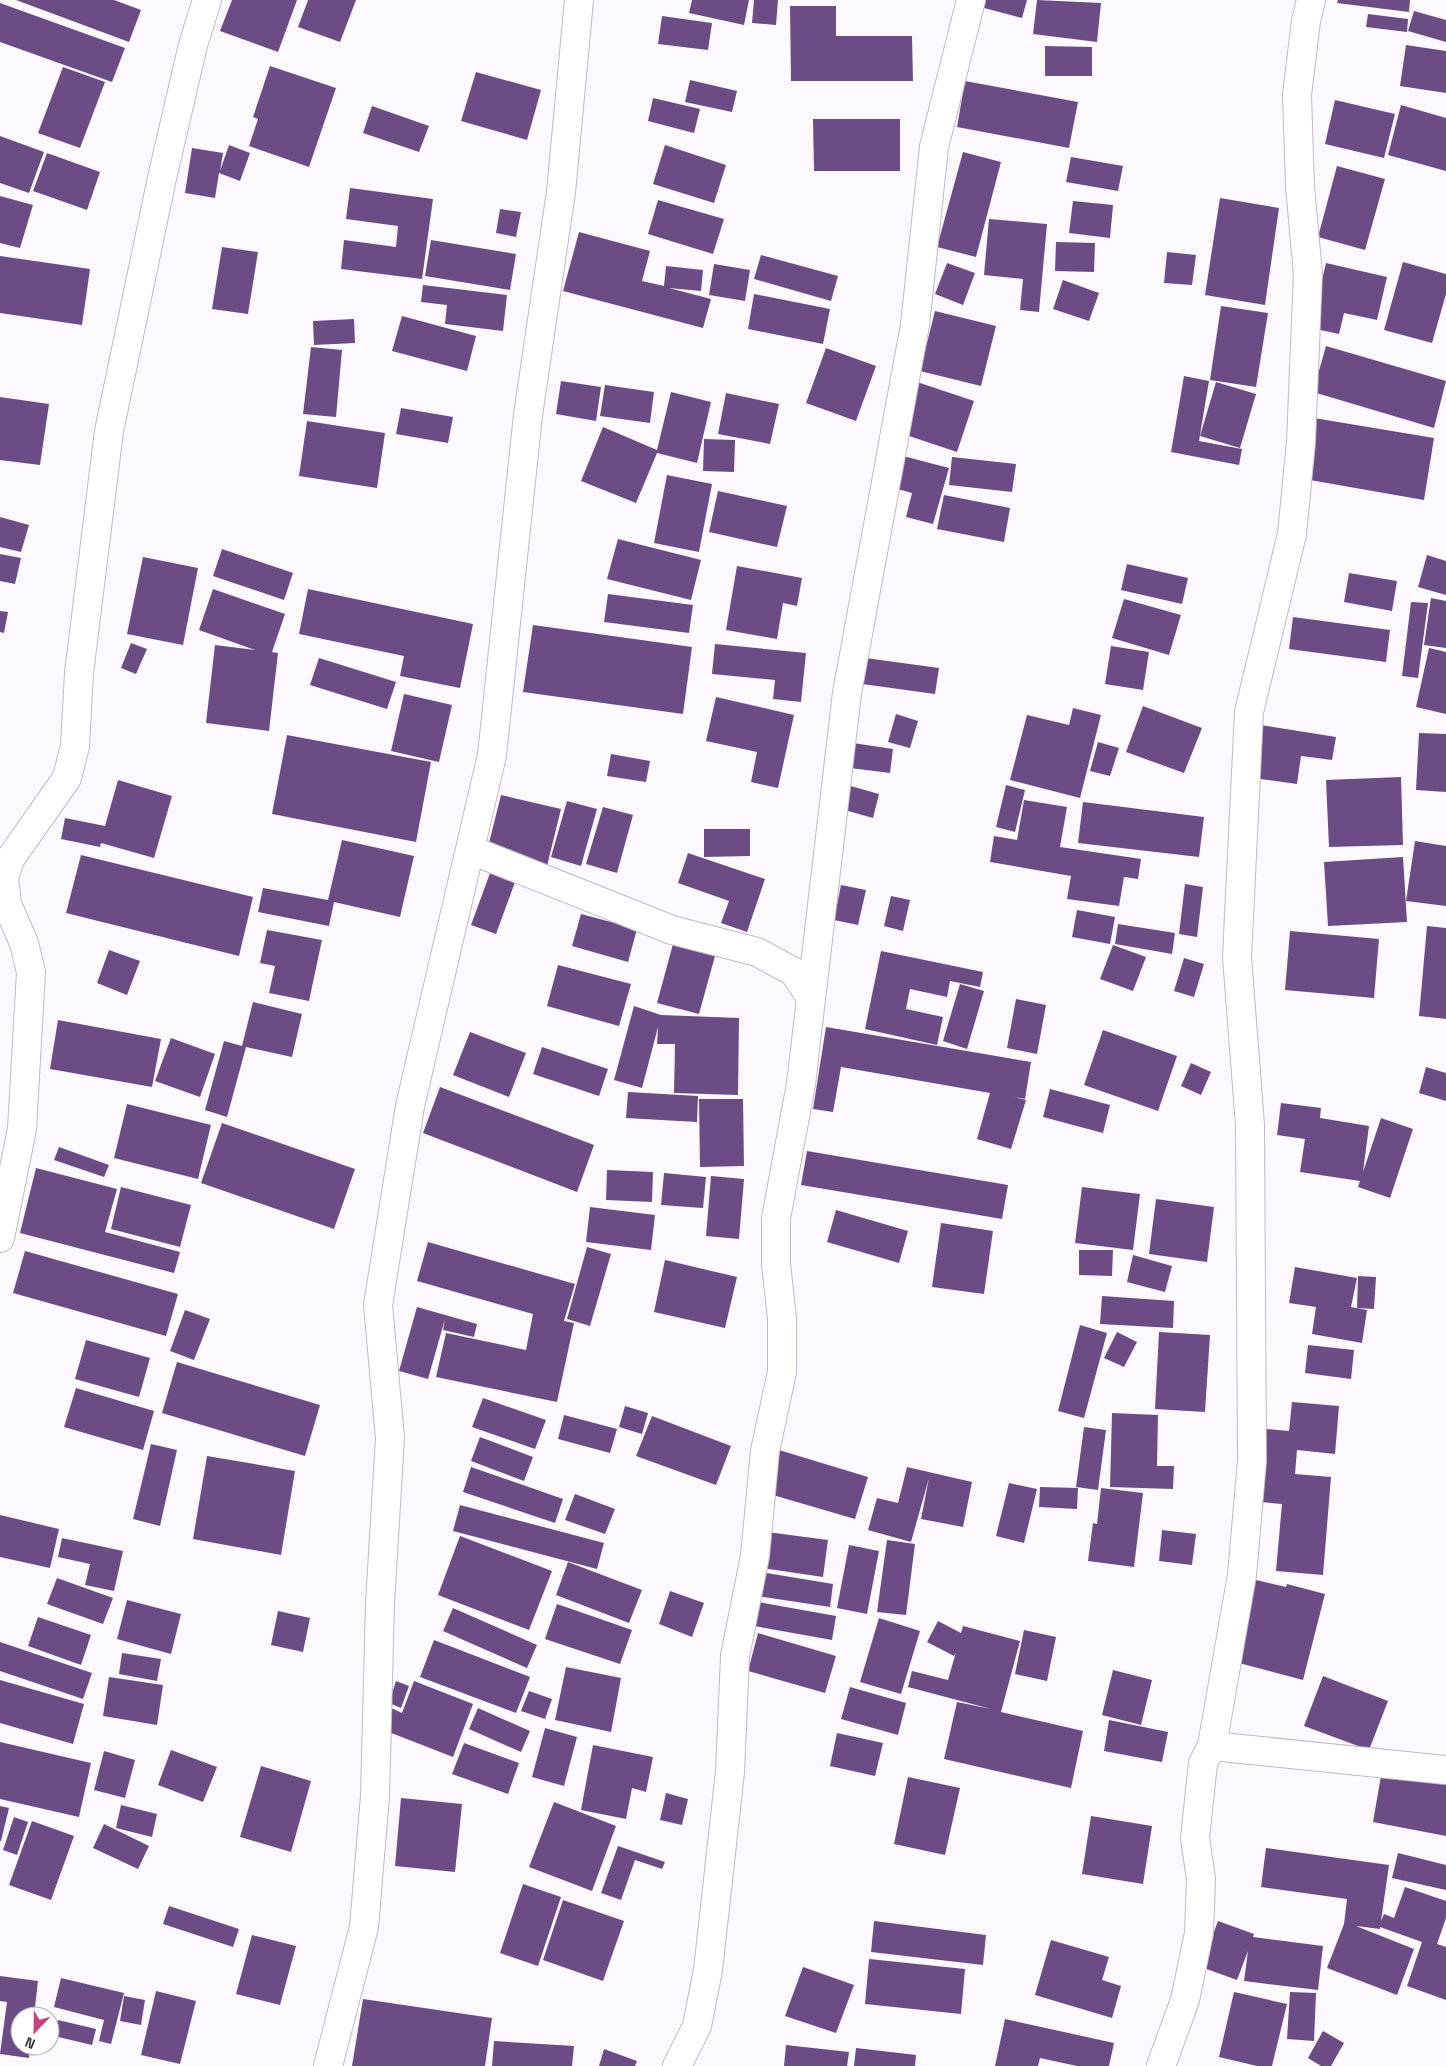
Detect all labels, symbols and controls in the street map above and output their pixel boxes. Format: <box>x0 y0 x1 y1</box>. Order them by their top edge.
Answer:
north arrow <box>10 2006 60 2056</box>
text: N <box>22 2033 38 2053</box>

